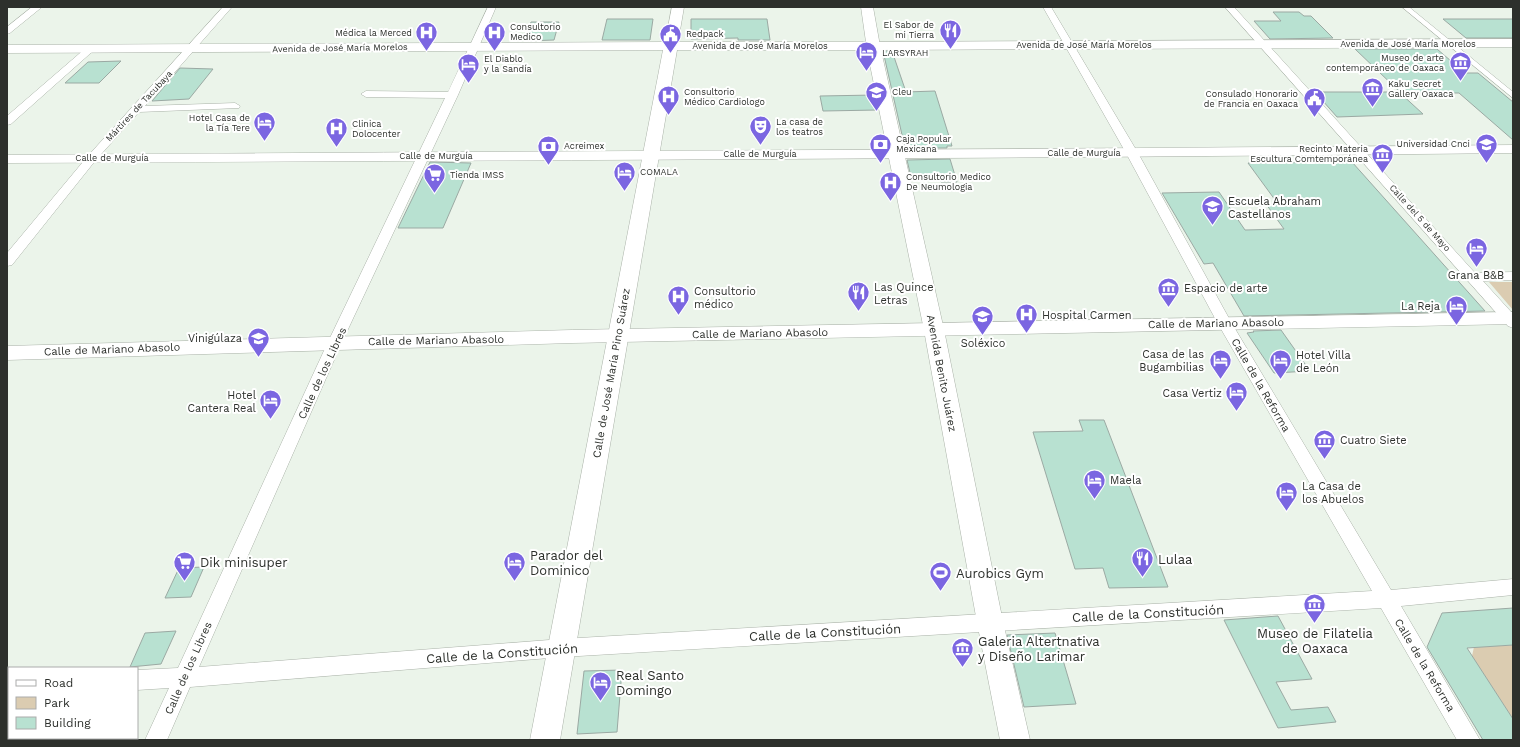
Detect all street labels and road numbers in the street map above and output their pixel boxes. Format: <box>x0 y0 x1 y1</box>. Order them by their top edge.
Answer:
street label: Avenida de José María Morelos <box>1340 39 1476 49</box>
street label: Avenida de José María Morelos <box>1016 40 1152 50</box>
street label: Avenida de José María Morelos <box>692 41 828 51</box>
street label: Avenida de José María Morelos <box>272 42 408 54</box>
street label: Mártires de Tacubaya <box>104 69 174 143</box>
street label: Calle de Murguía <box>1047 148 1121 158</box>
street label: Calle de Murguía <box>723 149 797 159</box>
street label: Calle de Murguía <box>399 151 473 161</box>
street label: Calle de Murguía <box>75 153 149 163</box>
street label: Calle del 5 de Mayo <box>1387 183 1453 253</box>
street label: Calle de José María Pino Suárez <box>590 287 633 459</box>
street label: Avenida Benito Juárez <box>924 313 959 433</box>
street label: Calle de Mariano Abasolo <box>1148 316 1284 331</box>
street label: Calle de los Libres <box>295 325 350 421</box>
street label: Calle de Mariano Abasolo <box>692 326 828 341</box>
street label: Calle de Mariano Abasolo <box>368 333 504 348</box>
street label: Calle de la Reforma <box>1228 336 1293 434</box>
street label: Calle de Mariano Abasolo <box>44 341 180 358</box>
street label: Calle de la Constitución <box>1072 602 1224 625</box>
street label: Calle de la Reforma <box>1392 616 1457 714</box>
street label: Calle de los Libres <box>162 620 215 717</box>
street label: Calle de la Constitución <box>749 621 901 644</box>
street label: Calle de la Constitución <box>426 641 579 666</box>

